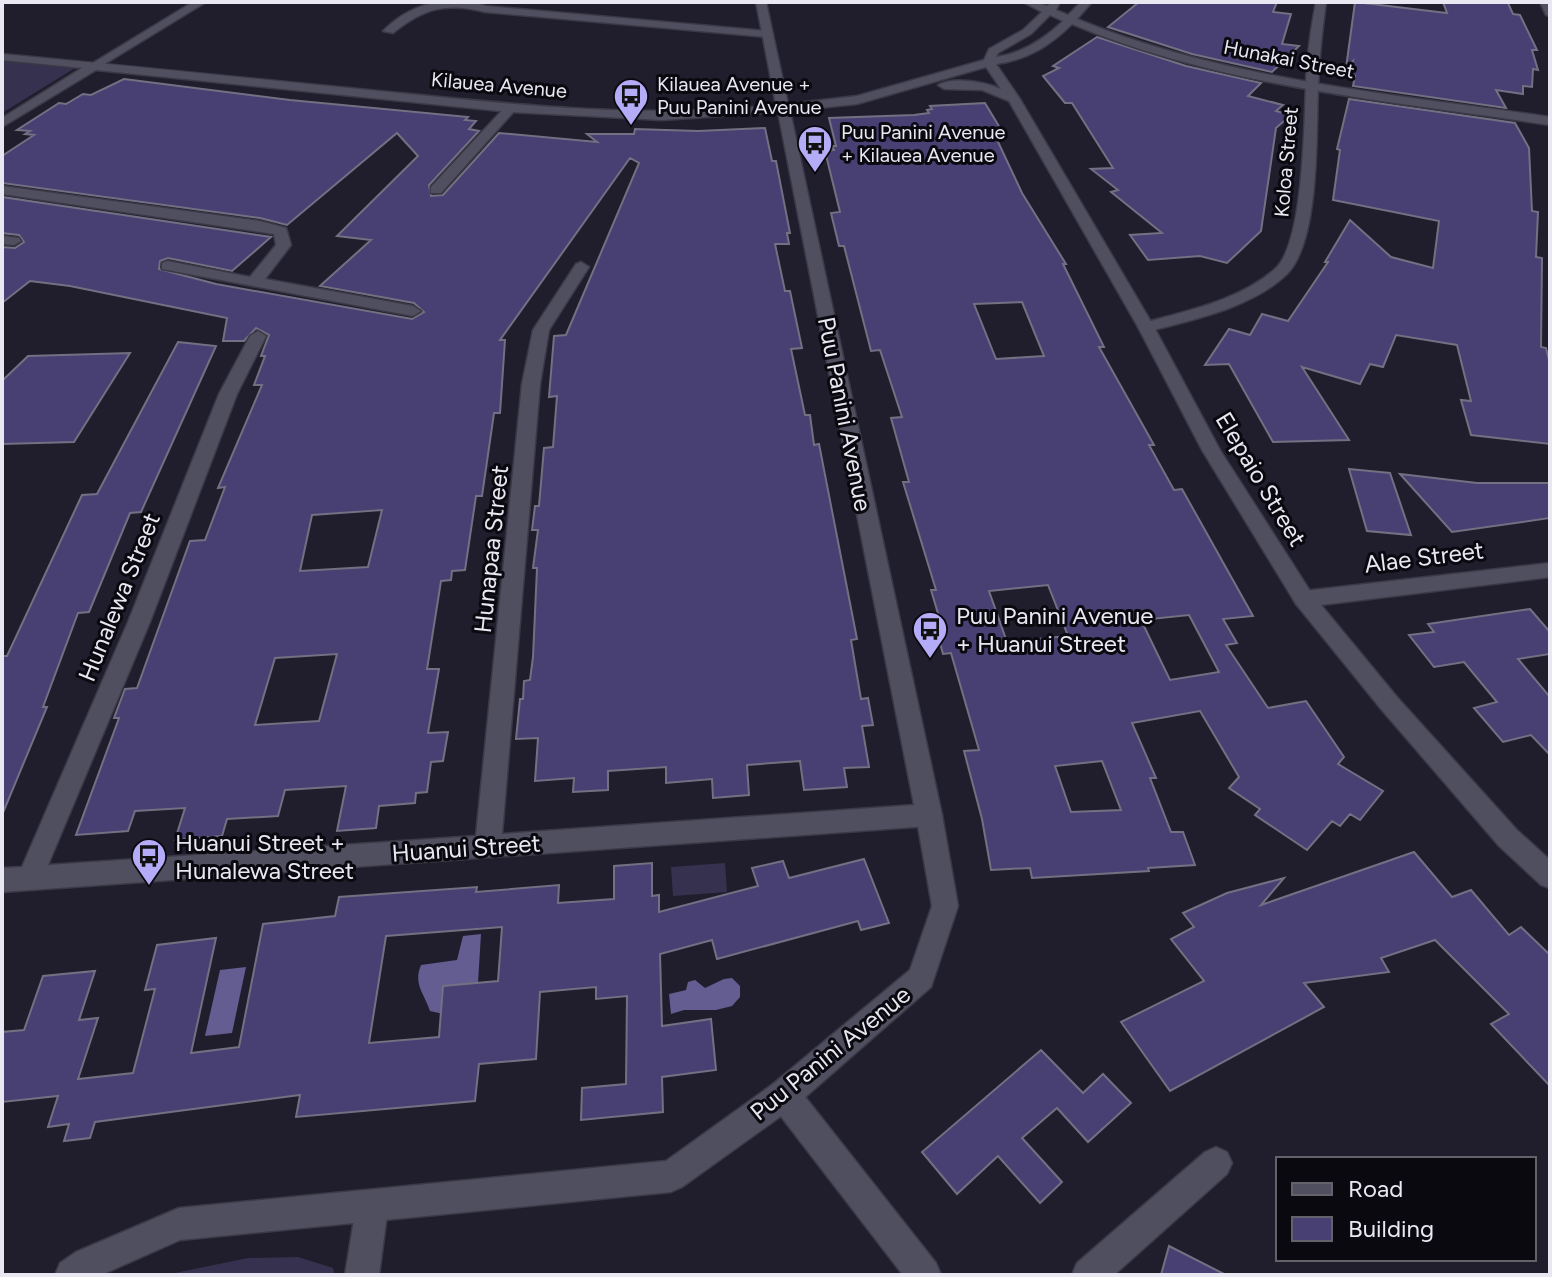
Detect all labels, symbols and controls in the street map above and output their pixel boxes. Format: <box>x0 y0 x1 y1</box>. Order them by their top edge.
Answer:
street label: Hunakai Street <box>1222 35 1356 83</box>
street label: Kilauea Avenue <box>430 67 568 103</box>
place label: Kilauea Avenue + Puu Panini Avenue <box>657 72 822 119</box>
bus stop icon: Kilauea Avenue + Puu Panini Avenue <box>612 77 650 127</box>
street label: Koloa Street <box>1269 106 1303 218</box>
place label: Puu Panini Avenue + Kilauea Avenue <box>841 120 1006 167</box>
bus stop icon: Puu Panini Avenue + Kilauea Avenue <box>796 124 834 174</box>
street label: Puu Panini Avenue <box>812 314 878 514</box>
street label: Elepaio Street <box>1210 407 1312 551</box>
street label: Hunapaa Street <box>468 464 514 634</box>
street label: Hunalewa Street <box>72 509 166 685</box>
street label: Alae Street <box>1363 535 1485 579</box>
place label: Puu Panini Avenue + Huanui Street <box>956 601 1153 658</box>
bus stop icon: Puu Panini Avenue + Huanui Street <box>911 610 949 660</box>
place label: Huanui Street + Hunalewa Street <box>175 828 354 885</box>
street label: Huanui Street <box>391 828 541 868</box>
bus stop icon: Huanui Street + Hunalewa Street <box>130 837 168 887</box>
street label: Puu Panini Avenue <box>744 980 916 1126</box>
legend <box>1276 1157 1536 1261</box>
text: Road <box>1348 1174 1403 1203</box>
text: Building <box>1348 1214 1434 1243</box>

